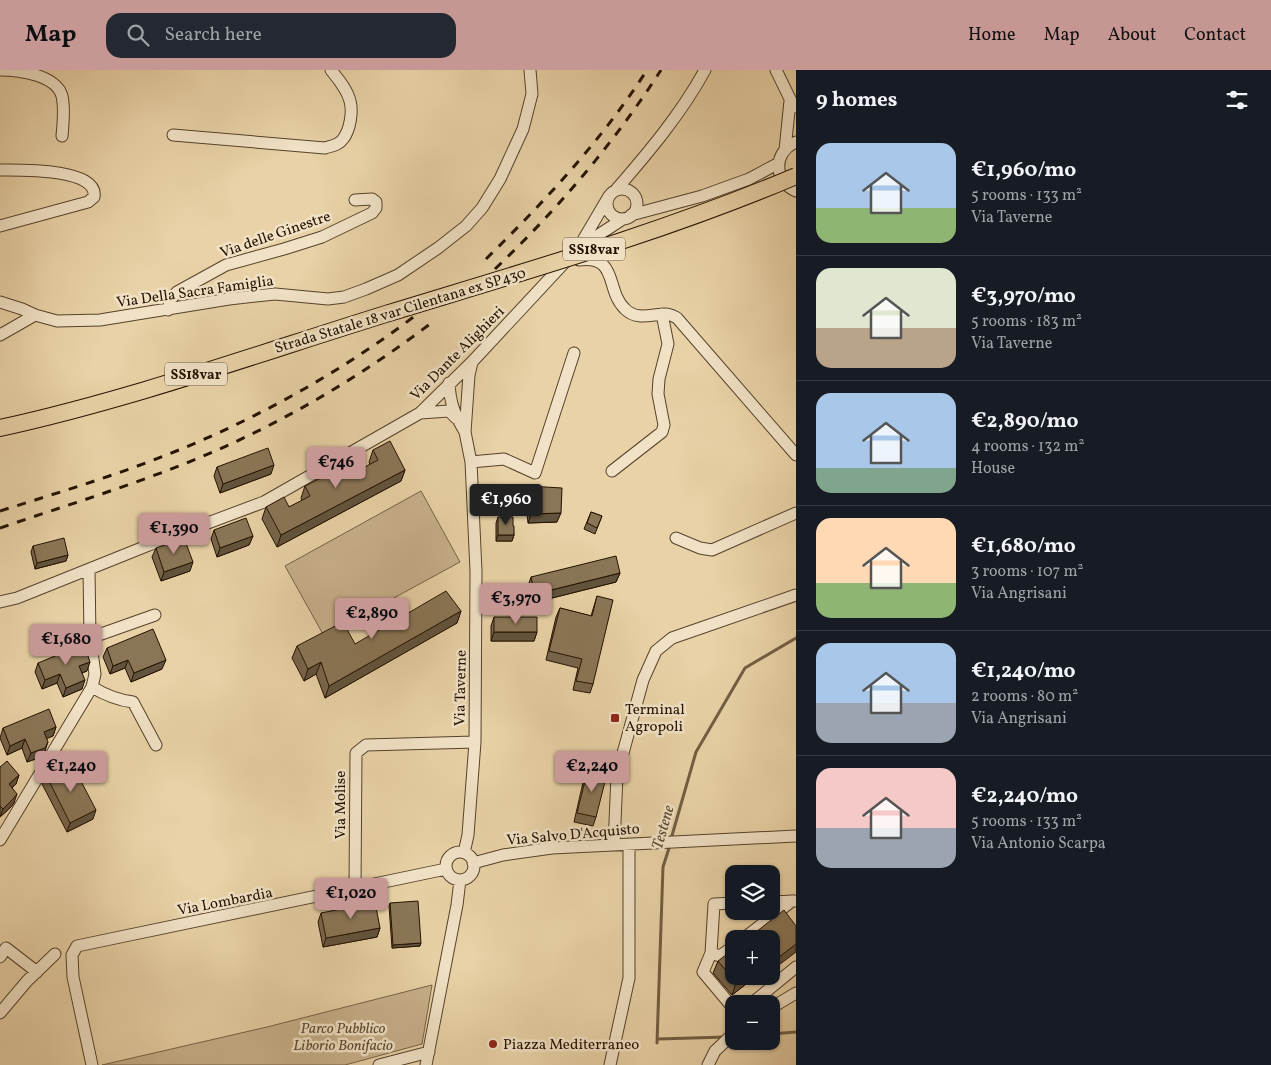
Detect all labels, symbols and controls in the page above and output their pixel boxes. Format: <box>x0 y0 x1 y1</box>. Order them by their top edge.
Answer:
search box <box>106 13 456 58</box>
text: Map <box>25 18 76 52</box>
icon: search <box>124 21 152 49</box>
text: Search here <box>164 22 262 48</box>
text: Home <box>968 23 1016 48</box>
text: Map <box>1044 23 1080 48</box>
text: About <box>1108 23 1156 48</box>
text: Contact <box>1184 23 1246 48</box>
text: 9 homes <box>816 86 897 115</box>
icon: filters <box>1223 86 1251 114</box>
text: €1,960/mo <box>971 156 1076 185</box>
icon: home <box>856 163 916 223</box>
text: 5 rooms · 133 m² <box>971 185 1082 207</box>
street label: Via delle Ginestre <box>217 207 334 264</box>
text: Via Taverne <box>971 207 1052 229</box>
road number: SS18var <box>563 238 625 260</box>
street label: Strada Statale 18 var Cilentana ex SP430 <box>272 263 529 360</box>
street label: Via Della Sacra Famiglia <box>115 271 275 314</box>
text: €3,970/mo <box>971 282 1076 311</box>
icon: home <box>856 288 916 348</box>
street label: Via Dante Alighieri <box>406 302 510 406</box>
text: 5 rooms · 183 m² <box>971 311 1082 333</box>
text: Via Taverne <box>971 333 1052 355</box>
road number: SS18var <box>165 362 227 386</box>
text: €2,890/mo <box>971 407 1078 436</box>
icon: home <box>856 413 916 473</box>
text: 4 rooms · 132 m² <box>971 436 1084 458</box>
pin: €746 <box>306 446 366 489</box>
text: €746 <box>318 452 354 474</box>
text: House <box>971 458 1015 480</box>
pin: €1,960 <box>465 484 547 526</box>
text: €1,960 <box>481 489 531 511</box>
pin: €1,390 <box>133 512 215 555</box>
text: €1,390 <box>149 518 199 540</box>
text: €1,680/mo <box>971 532 1076 561</box>
icon: home <box>856 538 916 598</box>
text: 3 rooms · 107 m² <box>971 561 1084 583</box>
pin: €3,970 <box>475 582 557 625</box>
text: Via Angrisani <box>971 583 1067 605</box>
text: €3,970 <box>491 588 541 610</box>
pin: €2,890 <box>331 598 413 640</box>
text: €2,890 <box>346 603 398 625</box>
pin: €1,680 <box>25 624 107 666</box>
text: €1,680 <box>41 629 91 651</box>
street label: Via Taverne <box>450 650 473 726</box>
text: €1,240/mo <box>971 657 1076 686</box>
icon: home <box>856 663 916 723</box>
text: 2 rooms · 80 m² <box>971 686 1078 708</box>
place label: Terminal Agropoli <box>625 700 685 738</box>
text: Via Angrisani <box>971 708 1067 730</box>
marker: Terminal Agropoli <box>609 712 621 724</box>
pin: €1,240 <box>30 750 112 793</box>
pin: €2,240 <box>551 750 633 793</box>
text: €1,240 <box>46 756 96 778</box>
text: €2,240 <box>566 756 618 778</box>
street label: Via Molise <box>331 771 352 839</box>
text: €2,240/mo <box>971 782 1078 811</box>
icon: home <box>856 788 916 848</box>
water label: Testene <box>647 803 681 852</box>
text: 5 rooms · 133 m² <box>971 811 1082 833</box>
street label: Via Salvo D'Acquisto <box>506 819 641 852</box>
text: Via Antonio Scarpa <box>971 833 1106 855</box>
map controls <box>725 865 780 1050</box>
button: layers <box>725 865 780 920</box>
pin: €1,020 <box>310 878 392 920</box>
street label: Via Lombardia <box>176 883 275 922</box>
text: €1,020 <box>326 883 376 905</box>
button: + <box>725 930 780 985</box>
button: − <box>725 995 780 1050</box>
park label: Parco Pubblico Liborio Bonifacio <box>293 1019 393 1057</box>
place label: Piazza Mediterraneo <box>503 1035 639 1056</box>
marker: Piazza Mediterraneo <box>487 1038 499 1050</box>

